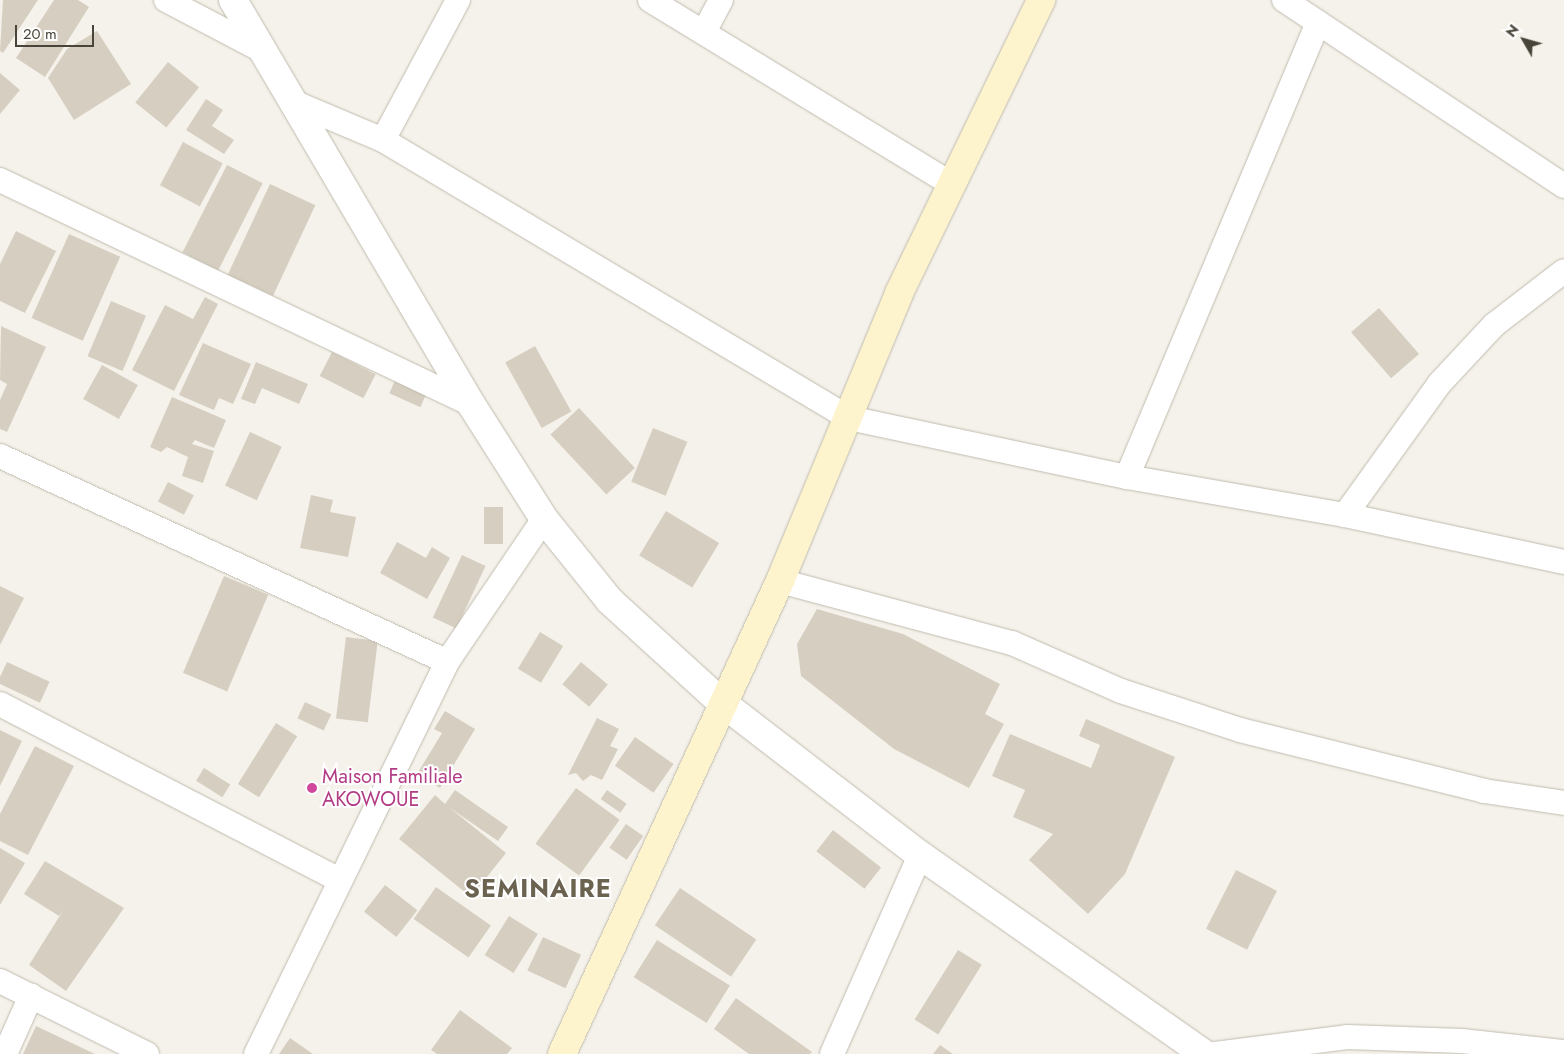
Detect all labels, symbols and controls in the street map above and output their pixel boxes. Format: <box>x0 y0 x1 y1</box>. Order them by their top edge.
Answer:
scale bar <box>18 15 96 47</box>
north arrow <box>1499 15 1549 65</box>
text: N <box>1501 20 1523 41</box>
text: 20 m <box>23 23 57 45</box>
place label: Maison Familiale AKOWOUE <box>322 764 463 811</box>
marker: Maison Familiale AKOWOUE <box>306 782 318 794</box>
district label: SEMINAIRE <box>463 873 613 903</box>

